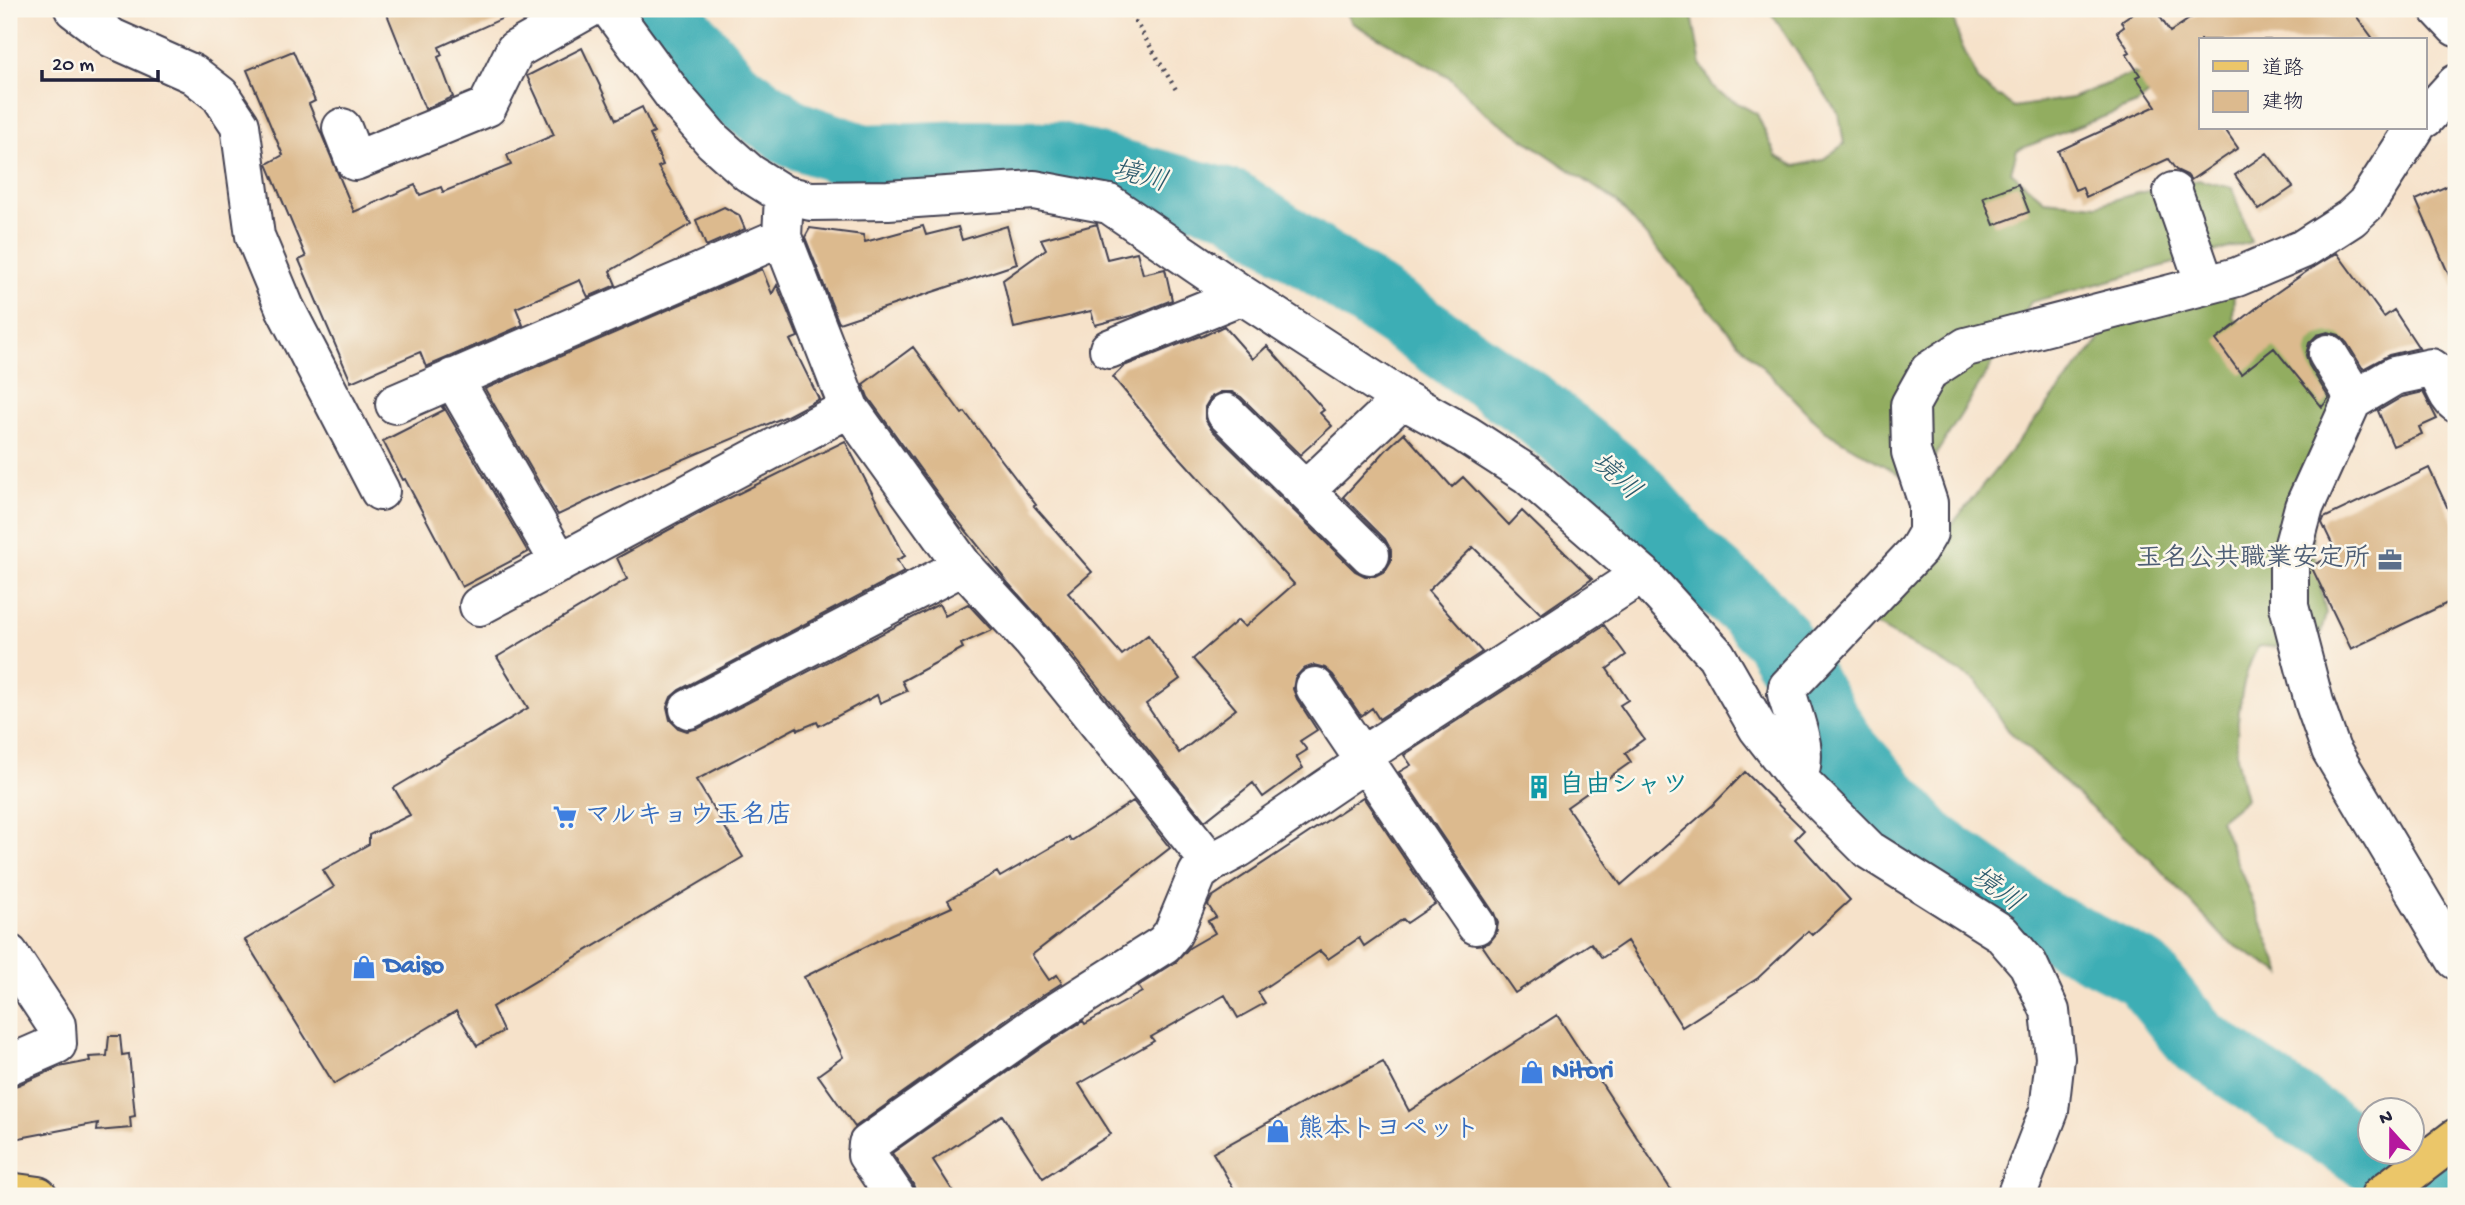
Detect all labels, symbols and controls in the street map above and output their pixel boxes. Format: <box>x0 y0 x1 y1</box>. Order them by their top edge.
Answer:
scale bar <box>42 38 158 82</box>
legend <box>2199 38 2426 130</box>
text: 20 m <box>52 54 94 79</box>
text: 道路 <box>2262 57 2304 83</box>
text: 建物 <box>2262 91 2304 117</box>
water label: 境川 <box>1109 154 1172 201</box>
water label: 境川 <box>1583 446 1648 509</box>
place label: 玉名公共職業安定所 <box>2136 543 2370 576</box>
office icon: 玉名公共職業安定所 <box>2376 546 2404 574</box>
place label: 自由シャツ <box>1559 770 1688 803</box>
building icon: 自由シャツ <box>1525 773 1553 801</box>
place label: マルキョウ玉名店 <box>585 800 792 833</box>
supermarket icon: マルキョウ玉名店 <box>551 803 579 831</box>
water label: 境川 <box>1964 860 2029 921</box>
place label: Daiso <box>382 952 445 983</box>
shop icon: Daiso <box>350 953 378 981</box>
place label: Nitori <box>1552 1057 1614 1088</box>
shop icon: Nitori <box>1518 1058 1546 1086</box>
north arrow <box>2356 1096 2426 1166</box>
text: N <box>2376 1105 2396 1131</box>
place label: 熊本トヨペット <box>1298 1114 1480 1147</box>
shop icon: 熊本トヨペット <box>1264 1117 1292 1145</box>

